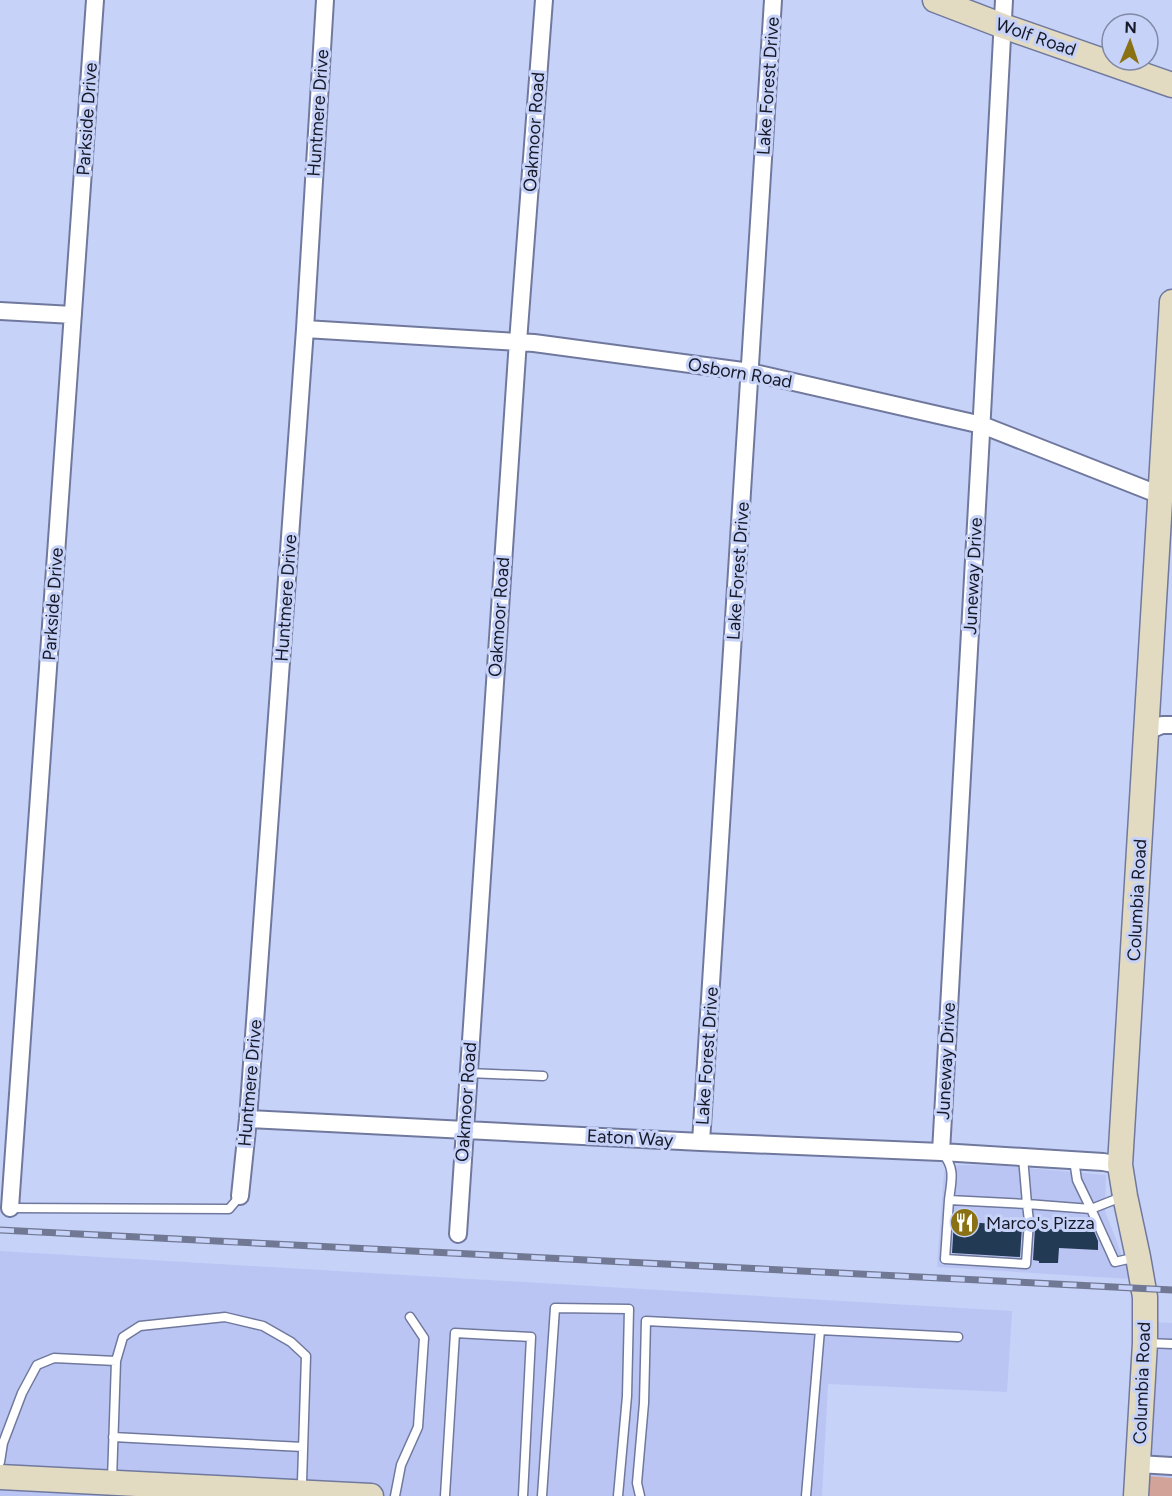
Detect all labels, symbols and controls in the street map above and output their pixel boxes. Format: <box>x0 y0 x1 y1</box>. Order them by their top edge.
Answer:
north arrow <box>1100 12 1160 72</box>
street label: Wolf Road <box>993 13 1079 61</box>
street label: Lake Forest Drive <box>752 16 784 156</box>
text: N <box>1124 18 1137 37</box>
street label: Huntmere Drive <box>303 48 333 177</box>
street label: Parkside Drive <box>72 62 102 176</box>
street label: Oakmoor Road <box>519 71 549 193</box>
street label: Osborn Road <box>686 353 794 393</box>
street label: Lake Forest Drive <box>722 501 754 641</box>
street label: Juneway Drive <box>959 517 987 635</box>
street label: Huntmere Drive <box>271 533 301 662</box>
street label: Parkside Drive <box>38 547 68 661</box>
street label: Oakmoor Road <box>484 556 514 678</box>
street label: Columbia Road <box>1123 838 1151 962</box>
street label: Lake Forest Drive <box>691 986 723 1126</box>
street label: Juneway Drive <box>932 1002 960 1120</box>
street label: Huntmere Drive <box>233 1018 267 1147</box>
street label: Oakmoor Road <box>451 1041 481 1163</box>
street label: Eaton Way <box>586 1125 674 1151</box>
restaurant icon: Marco's Pizza <box>949 1207 981 1239</box>
place label: Marco's Pizza <box>986 1212 1095 1234</box>
street label: Columbia Road <box>1129 1321 1155 1445</box>

